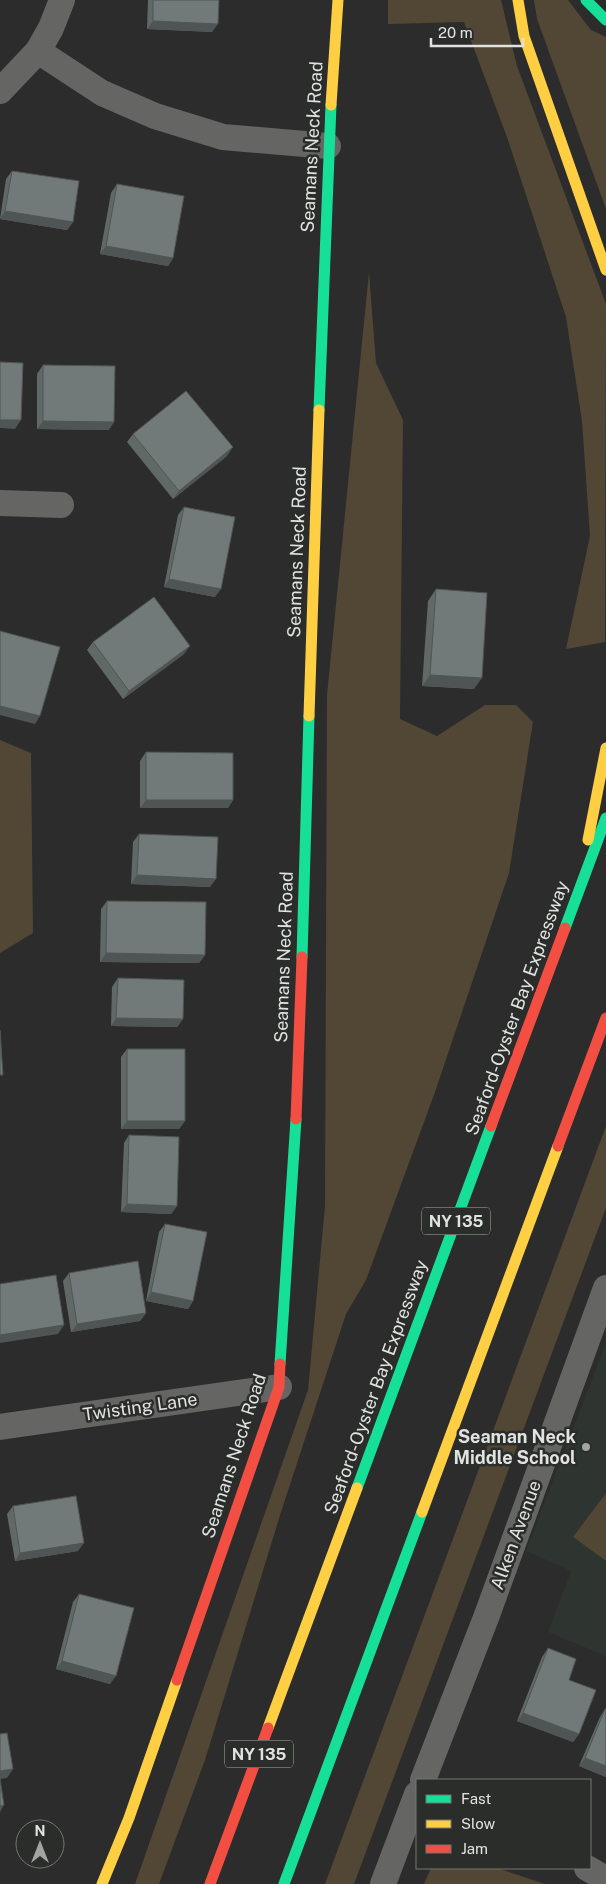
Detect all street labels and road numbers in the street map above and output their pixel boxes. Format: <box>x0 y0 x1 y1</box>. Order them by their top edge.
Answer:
street label: Seamans Neck Road <box>297 61 326 233</box>
street label: Seamans Neck Road <box>283 466 310 638</box>
street label: Seamans Neck Road <box>270 871 297 1043</box>
street label: Seaford-Oyster Bay Expressway <box>461 877 573 1138</box>
road number: NY 135 <box>422 1208 490 1234</box>
street label: Seaford-Oyster Bay Expressway <box>320 1256 432 1517</box>
street label: Seamans Neck Road <box>197 1371 270 1541</box>
street label: Twisting Lane <box>81 1388 199 1425</box>
street label: Alken Avenue <box>486 1477 545 1592</box>
road number: NY 135 <box>225 1740 293 1768</box>

